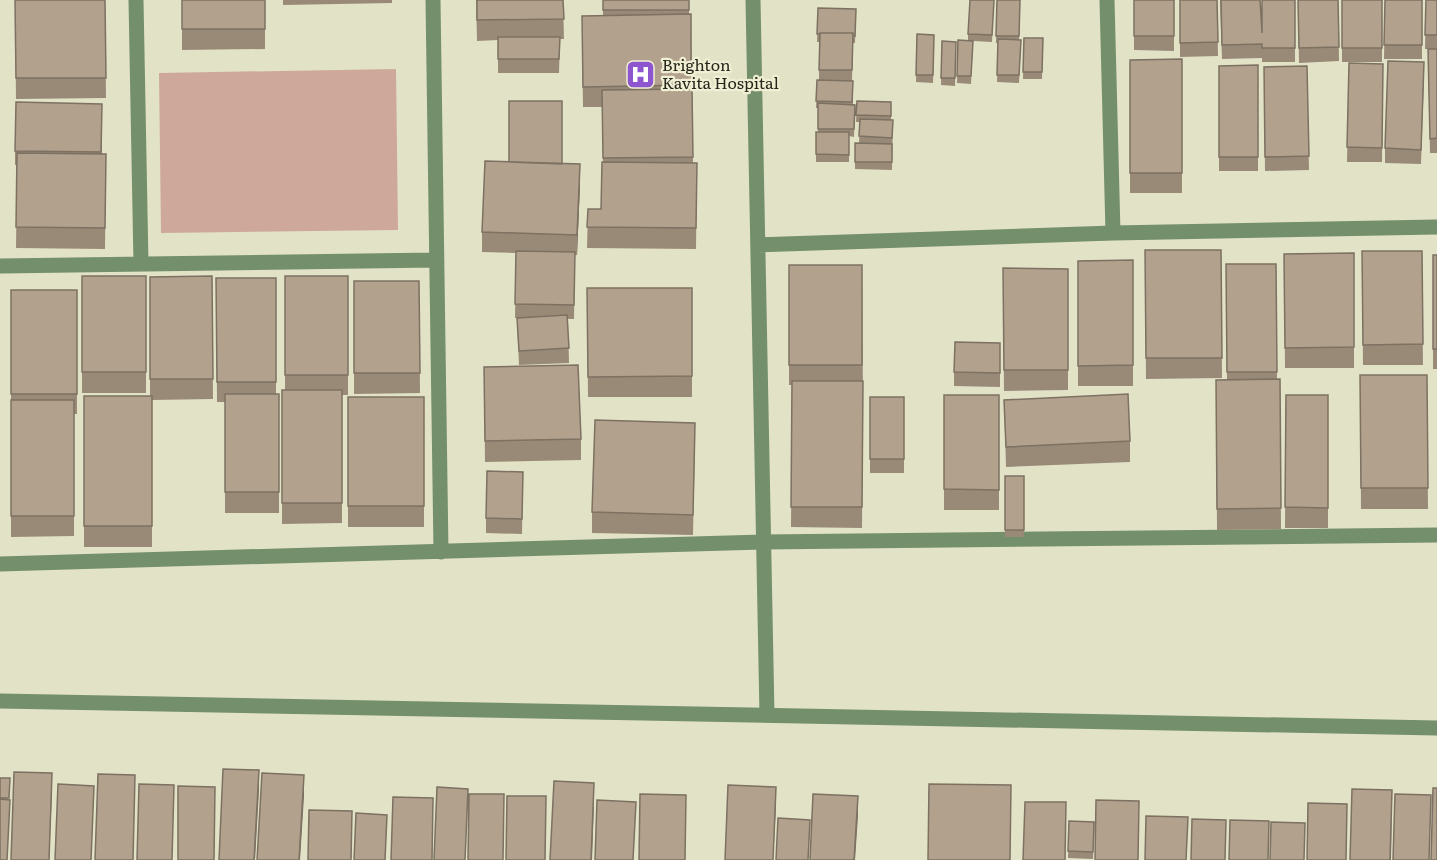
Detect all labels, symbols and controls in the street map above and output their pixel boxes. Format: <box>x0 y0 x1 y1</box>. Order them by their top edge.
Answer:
place label: Brighton Kavita Hospital <box>662 52 779 94</box>
hospital icon: Brighton Kavita Hospital <box>625 58 657 90</box>

